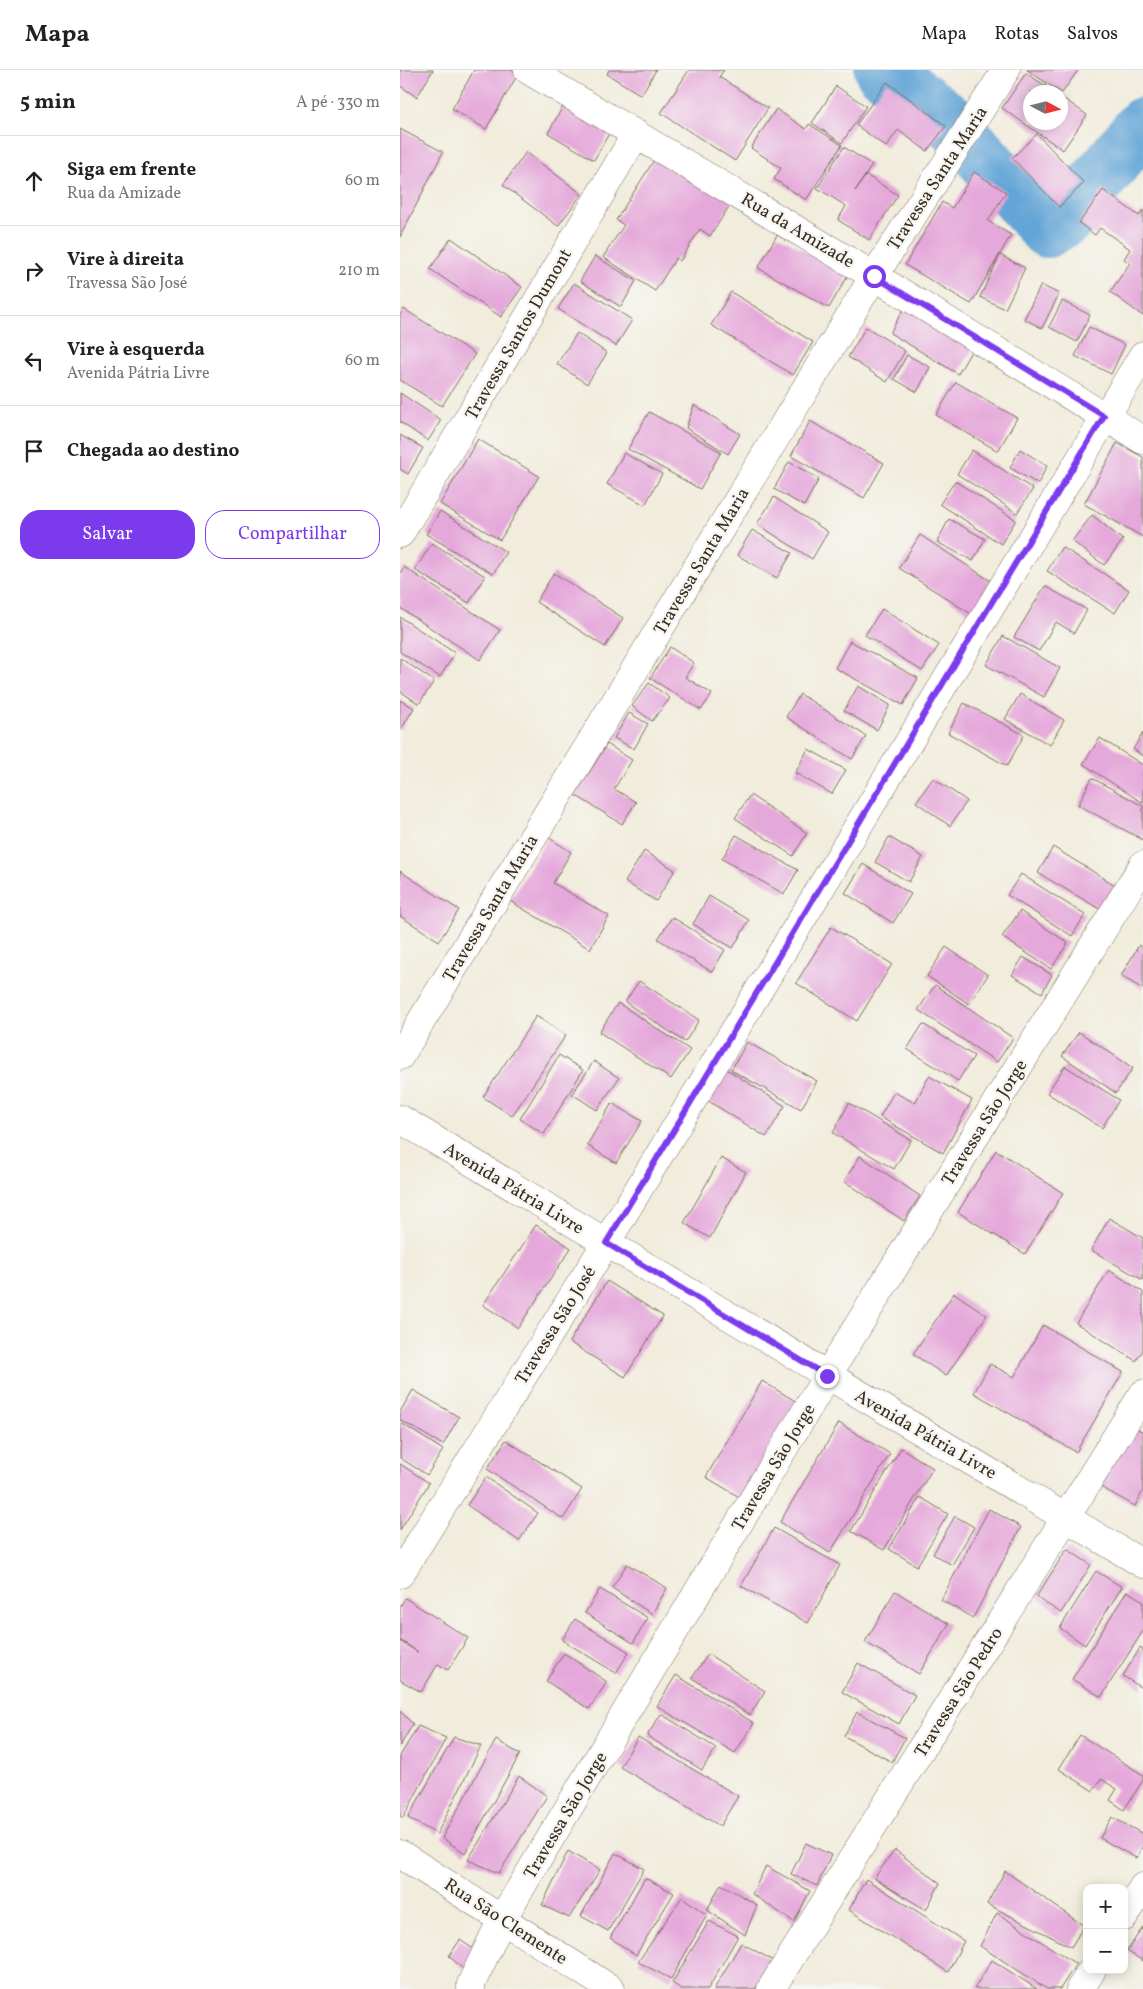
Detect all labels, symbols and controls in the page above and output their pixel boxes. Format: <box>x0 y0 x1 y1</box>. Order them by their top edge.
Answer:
text: Mapa <box>25 18 90 52</box>
text: Mapa <box>922 22 967 47</box>
text: Rotas <box>995 22 1039 47</box>
text: Salvos <box>1067 22 1118 47</box>
north arrow <box>1023 85 1068 130</box>
text: 5 min <box>20 88 76 117</box>
text: A pé · 330 m <box>296 92 380 114</box>
street label: Travessa Santa Maria <box>882 102 994 256</box>
text: Siga em frente <box>67 157 196 183</box>
icon: ahead <box>20 167 48 195</box>
text: 60 m <box>345 170 380 192</box>
text: Rua da Amizade <box>67 183 181 205</box>
street label: Rua da Amizade <box>736 187 859 275</box>
street label: Travessa Santos Dumont <box>460 244 579 425</box>
text: Vire à direita <box>67 247 184 273</box>
icon: right <box>20 257 48 285</box>
text: 210 m <box>338 260 380 282</box>
route start <box>863 265 886 288</box>
text: Travessa São José <box>67 273 187 295</box>
text: Vire à esquerda <box>67 337 205 363</box>
icon: left <box>20 347 48 375</box>
text: 60 m <box>345 350 380 372</box>
text: Avenida Pátria Livre <box>67 363 210 385</box>
icon: arrive <box>20 437 48 465</box>
text: Chegada ao destino <box>67 438 239 464</box>
street label: Travessa Santa Maria <box>648 483 756 640</box>
button: Salvar <box>20 510 195 559</box>
button: Compartilhar <box>205 510 380 559</box>
street label: Travessa Santa Maria <box>437 830 545 987</box>
street label: Travessa São Jorge <box>936 1055 1034 1191</box>
street label: Avenida Pátria Livre <box>438 1137 588 1241</box>
street label: Travessa São José <box>510 1262 603 1390</box>
route end <box>816 1365 839 1388</box>
street label: Avenida Pátria Livre <box>850 1384 1001 1486</box>
street label: Travessa São Jorge <box>726 1399 822 1536</box>
street label: Travessa São Pedro <box>909 1623 1010 1763</box>
street label: Travessa São Jorge <box>518 1747 614 1884</box>
street label: Rua São Clemente <box>439 1873 572 1972</box>
map controls <box>1083 1884 1128 1974</box>
button: + <box>1083 1884 1128 1929</box>
button: − <box>1083 1929 1128 1974</box>

